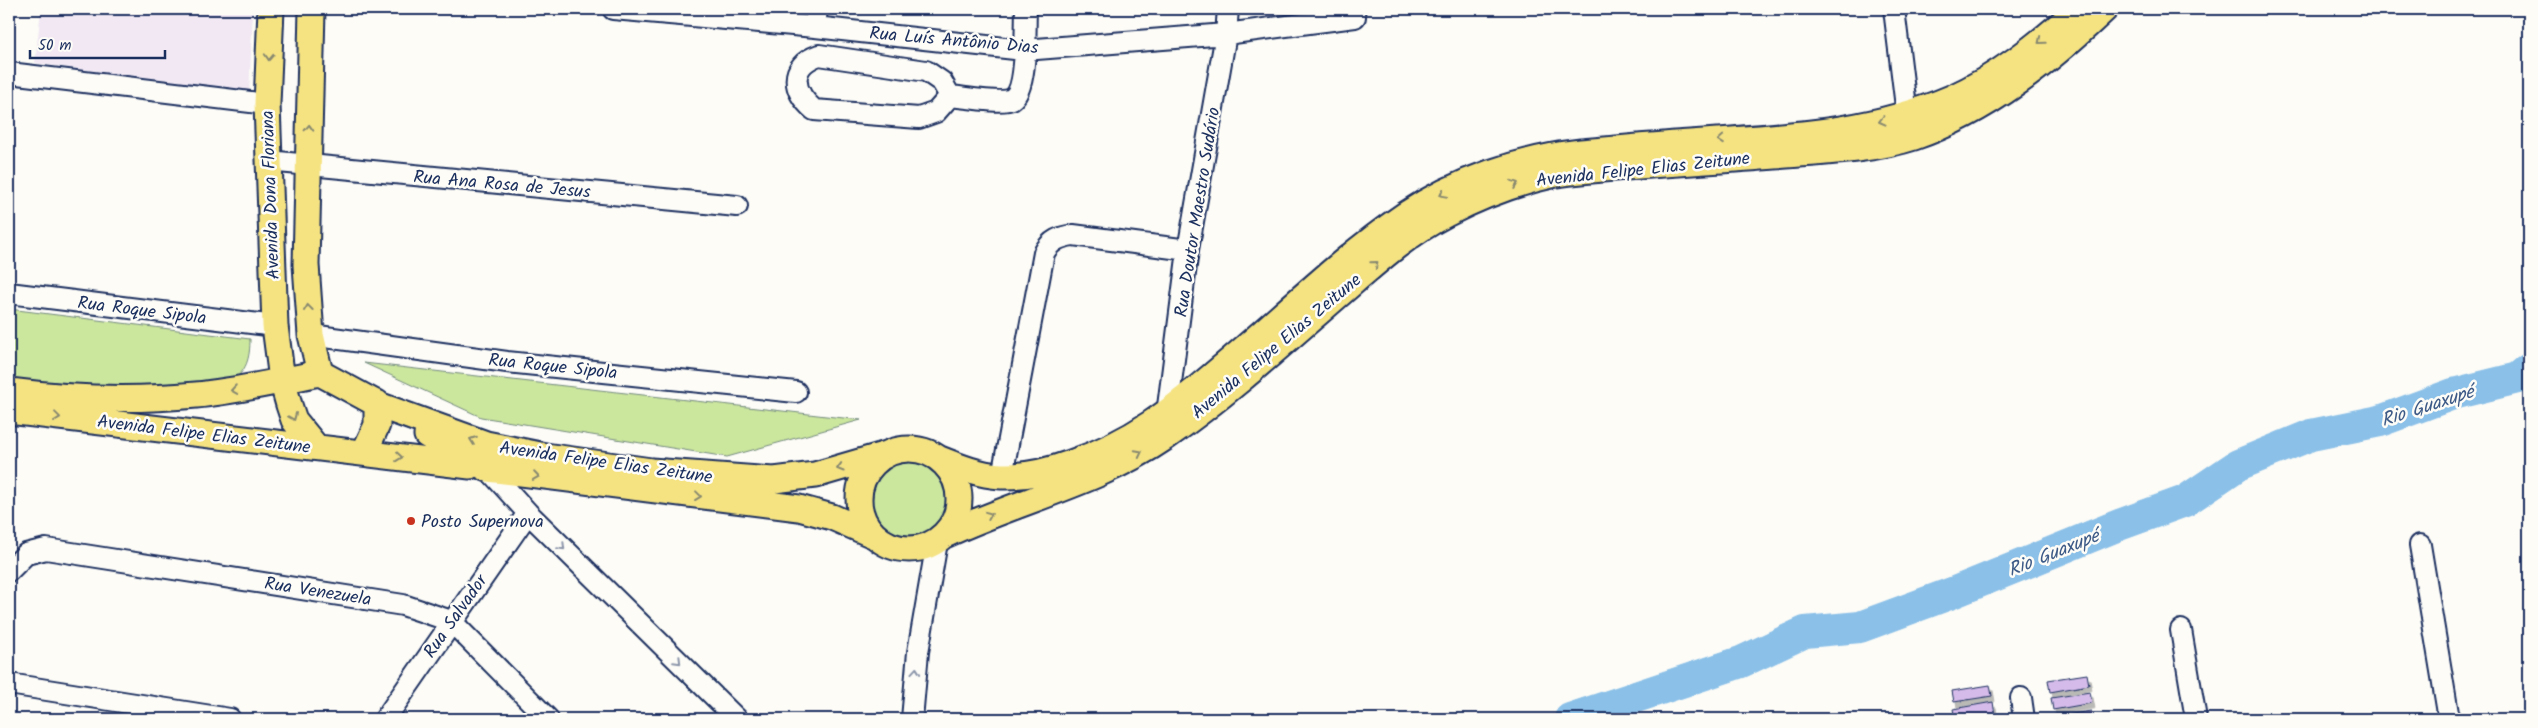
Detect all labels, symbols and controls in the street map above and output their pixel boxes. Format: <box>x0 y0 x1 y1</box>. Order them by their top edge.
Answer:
street label: Rua Luís Antônio Dias <box>868 20 1040 63</box>
scale bar <box>30 28 165 60</box>
text: 50 m <box>38 34 72 58</box>
one-way arrow <box>2037 35 2046 44</box>
one-way arrow <box>264 54 275 62</box>
street label: Rua Doutor Maestro Sudário <box>1168 105 1229 319</box>
street label: Avenida Dona Floriana <box>254 110 289 280</box>
one-way arrow <box>1877 115 1886 126</box>
one-way arrow <box>303 124 314 132</box>
one-way arrow <box>1716 135 1724 146</box>
street label: Avenida Felipe Elias Zeitune <box>1535 145 1751 196</box>
street label: Rua Ana Rosa de Jesus <box>412 163 592 208</box>
one-way arrow <box>1511 180 1519 190</box>
one-way arrow <box>1440 188 1449 198</box>
one-way arrow <box>1369 262 1378 270</box>
street label: Avenida Felipe Elias Zeitune <box>1185 267 1369 427</box>
street label: Rua Roque Sipola <box>76 289 208 334</box>
one-way arrow <box>303 304 314 312</box>
street label: Rua Roque Sipola <box>487 346 619 389</box>
water label: Rio Guaxupé <box>2377 376 2482 436</box>
one-way arrow <box>230 384 238 395</box>
street label: Avenida Felipe Elias Zeitune <box>95 408 312 463</box>
one-way arrow <box>53 411 61 422</box>
one-way arrow <box>287 412 298 421</box>
street label: Avenida Felipe Elias Zeitune <box>497 434 714 493</box>
one-way arrow <box>469 436 477 446</box>
one-way arrow <box>1134 449 1143 459</box>
one-way arrow <box>395 451 403 462</box>
one-way arrow <box>837 463 845 473</box>
one-way arrow <box>532 470 541 480</box>
one-way arrow <box>694 490 702 501</box>
place label: Posto Supernova <box>421 508 544 537</box>
one-way arrow <box>984 511 993 521</box>
marker: Posto Supernova <box>405 515 417 527</box>
water label: Rio Guaxupé <box>2004 520 2108 586</box>
one-way arrow <box>557 541 566 550</box>
street label: Rua Salvador <box>417 568 496 665</box>
street label: Rua Venezuela <box>262 570 373 615</box>
one-way arrow <box>672 655 681 664</box>
one-way arrow <box>910 666 921 674</box>

